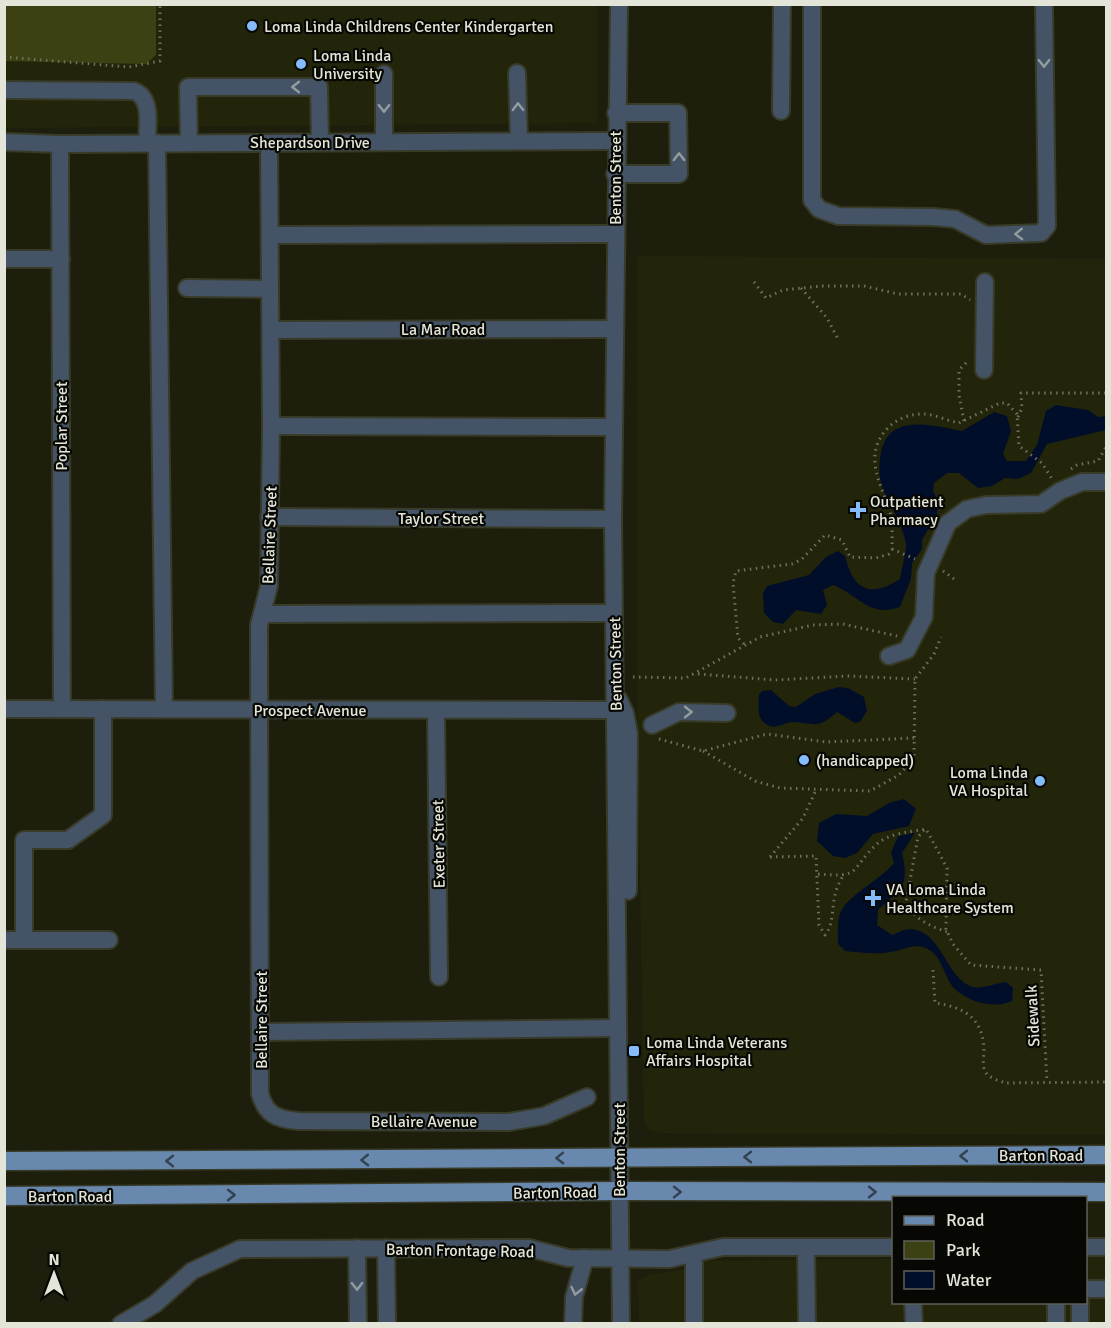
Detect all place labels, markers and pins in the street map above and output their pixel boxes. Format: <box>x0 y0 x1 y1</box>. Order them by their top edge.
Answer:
place label: Loma Linda Childrens Center Kindergarten <box>264 17 553 37</box>
marker: Loma Linda Childrens Center Kindergarten <box>245 19 259 33</box>
place label: Loma Linda University <box>313 46 391 84</box>
marker: Loma Linda University <box>294 57 308 71</box>
place label: Outpatient Pharmacy <box>870 492 944 530</box>
marker: Outpatient Pharmacy <box>851 503 865 517</box>
place label: (handicapped) <box>816 751 914 771</box>
marker: (handicapped) <box>797 753 811 767</box>
place label: Loma Linda VA Hospital <box>949 763 1028 801</box>
marker: Loma Linda VA Hospital <box>1033 774 1047 788</box>
place label: VA Loma Linda Healthcare System <box>886 880 1014 918</box>
marker: VA Loma Linda Healthcare System <box>864 889 882 907</box>
place label: Loma Linda Veterans Affairs Hospital <box>646 1033 787 1071</box>
marker: Loma Linda Veterans Affairs Hospital <box>627 1044 641 1058</box>

